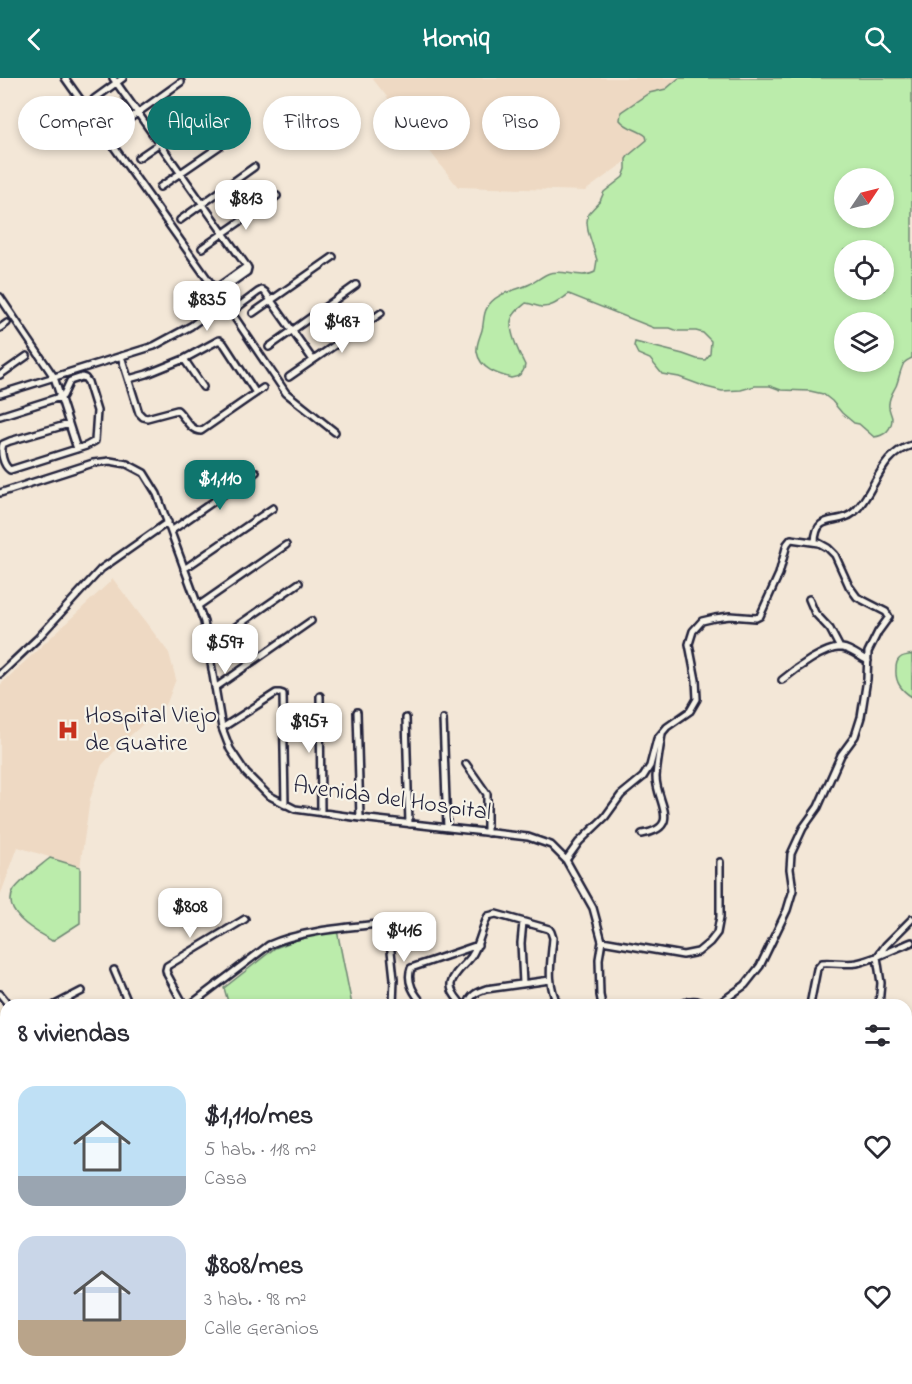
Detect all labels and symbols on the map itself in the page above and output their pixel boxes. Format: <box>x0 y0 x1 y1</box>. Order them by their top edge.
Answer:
north arrow <box>834 168 894 228</box>
pin: $813 <box>210 180 282 231</box>
pin: $835 <box>171 281 243 332</box>
pin: $487 <box>306 303 378 354</box>
pin: $1,110 <box>171 460 269 511</box>
pin: $597 <box>189 624 261 675</box>
place label: Hospital Viejo de Guatire <box>85 699 217 762</box>
pin: $957 <box>273 703 345 754</box>
hospital icon: Hospital Viejo de Guatire <box>56 718 80 742</box>
street label: Avenida del Hospital <box>291 769 493 831</box>
pin: $808 <box>154 888 226 939</box>
pin: $416 <box>368 912 440 963</box>

